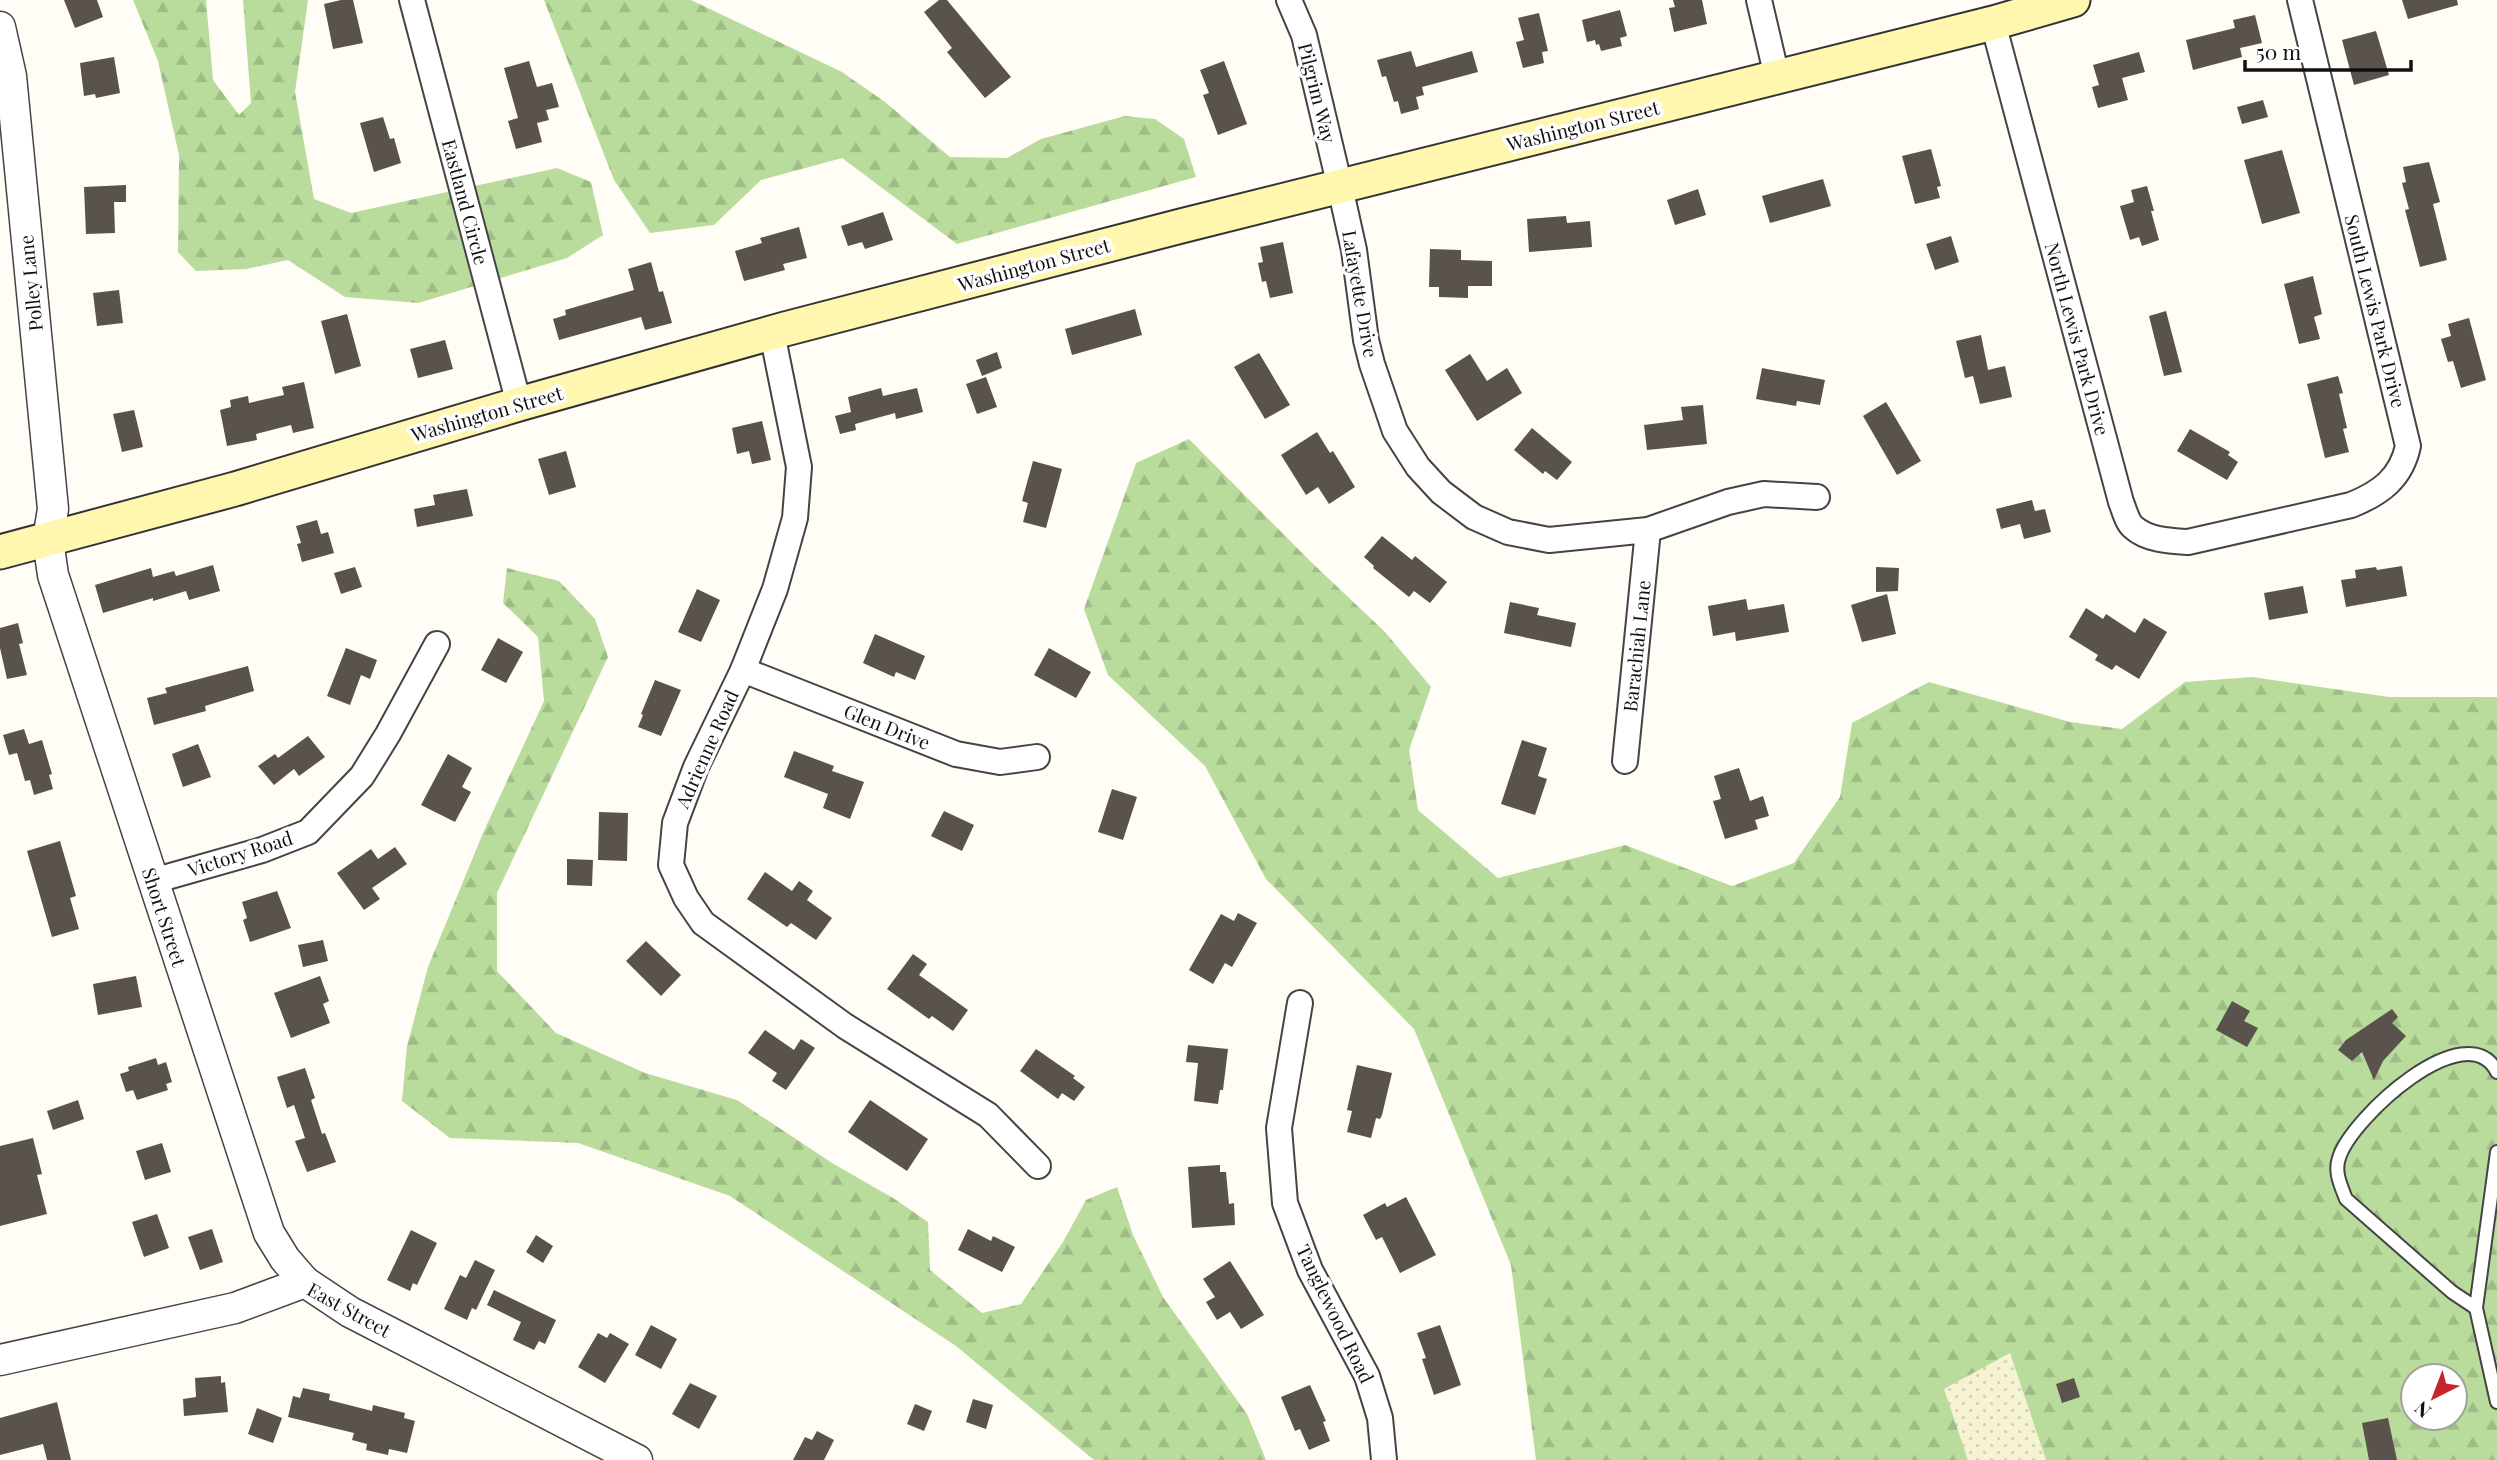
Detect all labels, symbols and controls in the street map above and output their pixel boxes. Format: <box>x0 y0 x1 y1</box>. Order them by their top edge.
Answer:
scale bar <box>2245 28 2411 72</box>
text: 50 m <box>2256 37 2302 65</box>
street label: Pilgrim Way <box>1293 40 1343 146</box>
street label: Washington Street <box>1503 93 1662 157</box>
street label: Eastland Circle <box>437 136 495 267</box>
street label: South Lewis Park Drive <box>2339 211 2413 410</box>
street label: Lafayette Drive <box>1337 228 1385 360</box>
street label: Washington Street <box>954 231 1113 297</box>
street label: Polley Lane <box>12 234 48 333</box>
street label: North Lewis Park Drive <box>2040 239 2116 438</box>
street label: Washington Street <box>407 379 566 447</box>
street label: Barachiah Lane <box>1616 579 1656 713</box>
street label: Adrienne Road <box>668 685 744 813</box>
street label: Glen Drive <box>840 697 934 755</box>
street label: Victory Road <box>183 824 295 883</box>
street label: Short Street <box>137 864 193 970</box>
street label: Tanglewood Road <box>1291 1240 1381 1387</box>
street label: East Street <box>303 1276 396 1343</box>
north arrow <box>2399 1362 2469 1432</box>
text: N <box>2408 1396 2436 1425</box>

